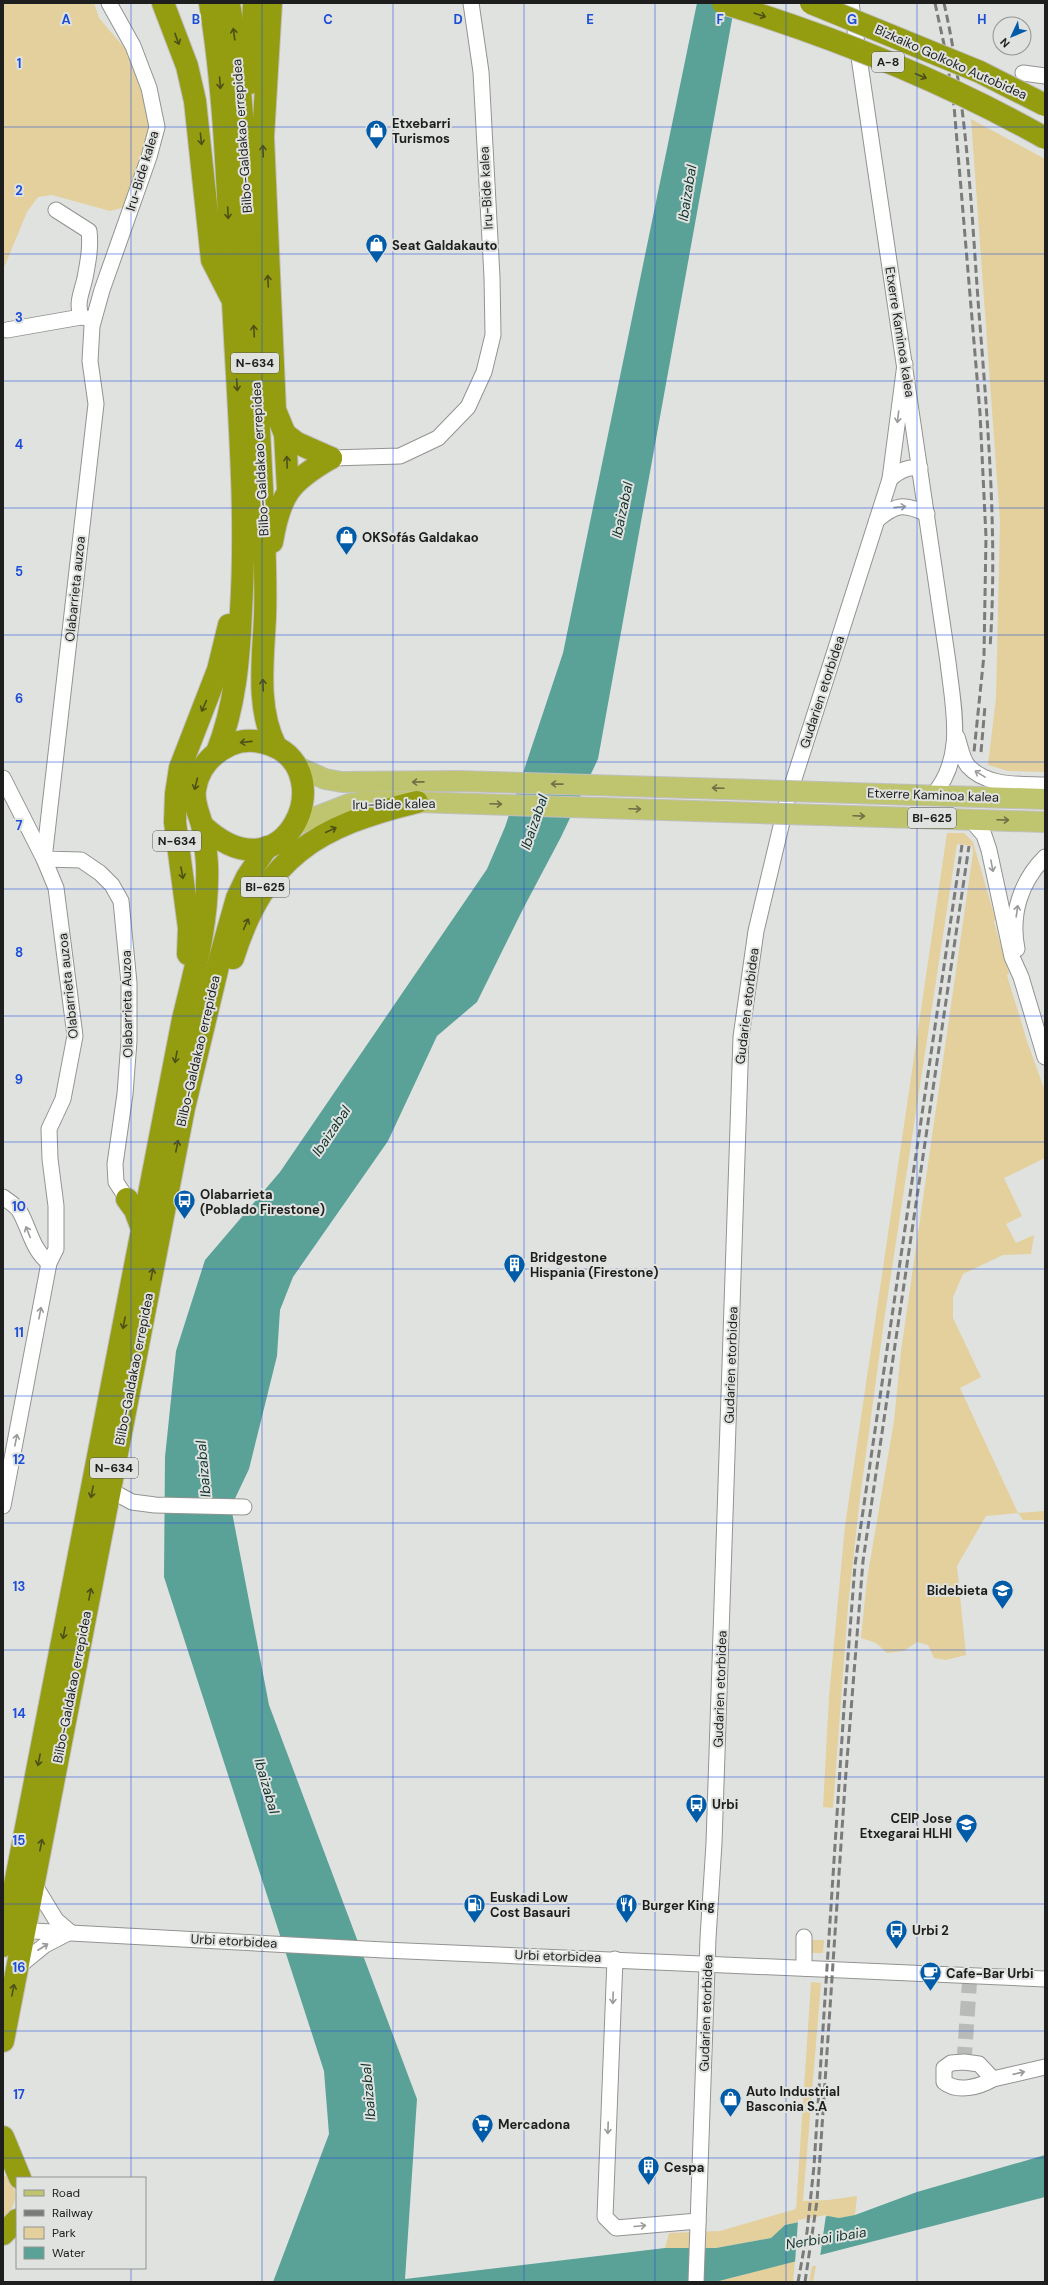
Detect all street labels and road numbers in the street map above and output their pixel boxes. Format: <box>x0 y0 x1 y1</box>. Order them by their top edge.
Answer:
street label: Bizkaiko Golkoko Autobidea <box>872 21 1030 103</box>
road number: A-8 <box>872 52 904 72</box>
street label: Bilbo-Galdakao errepidea <box>228 58 256 214</box>
street label: Iru-Bide kalea <box>122 129 162 213</box>
street label: Iru-Bide kalea <box>475 146 497 230</box>
street label: Etxerre Kaminoa kalea <box>881 266 919 398</box>
road number: N-634 <box>231 353 279 373</box>
street label: Bilbo-Galdakao errepidea <box>247 381 273 537</box>
street label: Olabarrieta auzoa <box>61 535 89 643</box>
street label: Gudarien etorbidea <box>796 634 848 750</box>
street label: Etxerre Kaminoa kalea <box>867 784 999 806</box>
street label: Iru-Bide kalea <box>352 795 436 813</box>
road number: BI-625 <box>908 808 956 828</box>
road number: N-634 <box>153 831 201 851</box>
road number: BI-625 <box>241 877 289 897</box>
street label: Olabarrieta auzoa <box>54 932 82 1040</box>
street label: Gudarien etorbidea <box>731 947 763 1065</box>
street label: Olabarrieta Auzoa <box>118 950 136 1058</box>
street label: Bilbo-Galdakao errepidea <box>172 974 224 1128</box>
street label: Bilbo-Galdakao errepidea <box>111 1292 157 1446</box>
street label: Gudarien etorbidea <box>720 1306 742 1424</box>
road number: N-634 <box>90 1458 138 1478</box>
street label: Bilbo-Galdakao errepidea <box>49 1610 95 1764</box>
street label: Gudarien etorbidea <box>709 1630 731 1748</box>
street label: Urbi etorbidea <box>190 1930 278 1952</box>
street label: Urbi etorbidea <box>514 1946 602 1966</box>
street label: Gudarien etorbidea <box>695 1954 717 2072</box>

